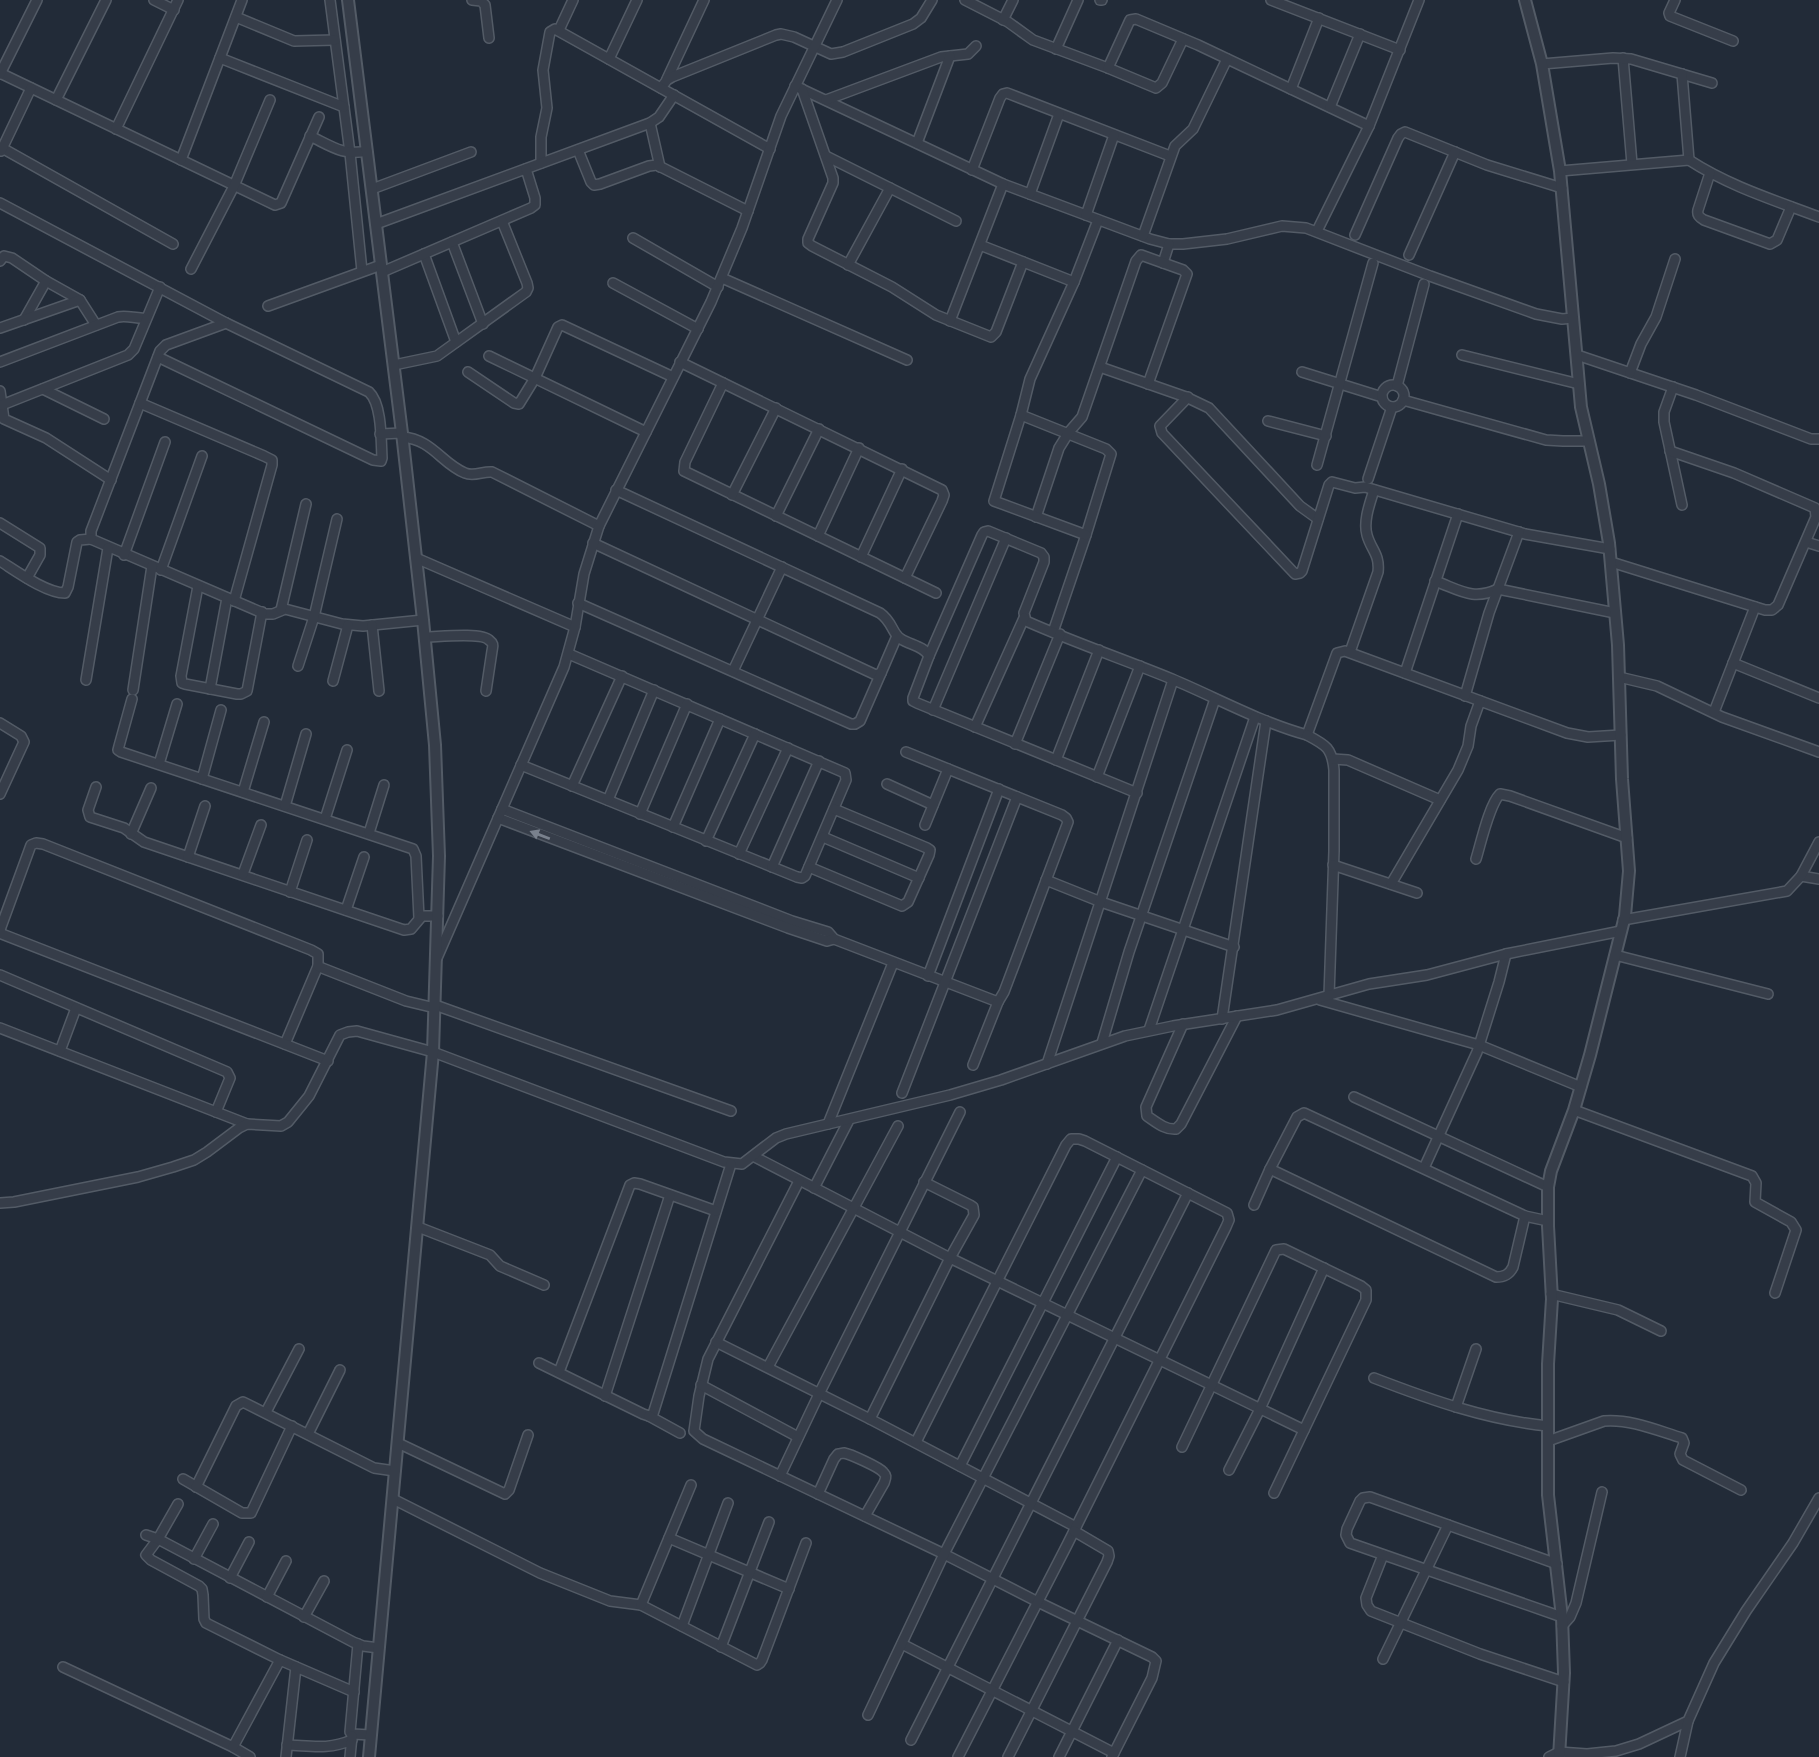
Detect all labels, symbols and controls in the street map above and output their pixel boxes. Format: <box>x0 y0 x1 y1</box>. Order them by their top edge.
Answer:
one-way arrow <box>530 829 551 840</box>

